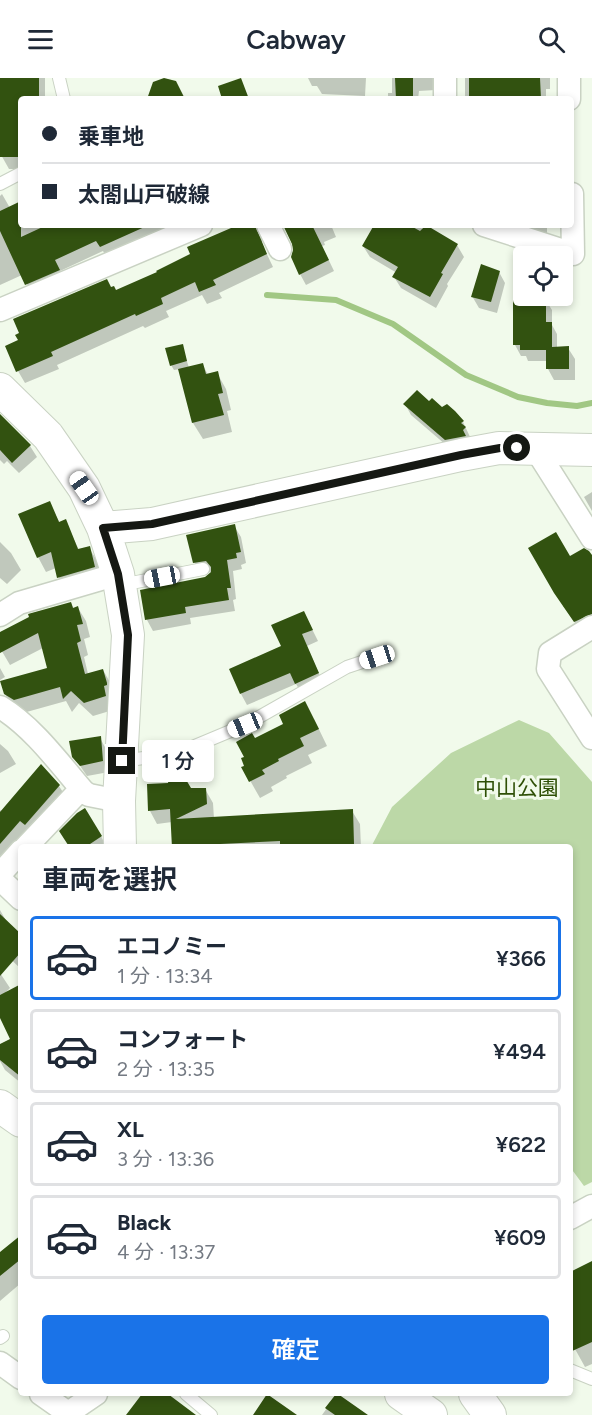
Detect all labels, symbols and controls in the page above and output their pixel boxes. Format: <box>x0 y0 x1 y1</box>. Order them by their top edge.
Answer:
icon: menu <box>24 23 57 56</box>
text: Cabway <box>246 23 346 56</box>
icon: search <box>535 23 568 56</box>
text: 乗車地 <box>78 123 144 150</box>
text: 太閤山戸破線 <box>78 181 210 208</box>
map controls <box>513 246 573 306</box>
button: locate <box>513 246 573 306</box>
route start <box>503 434 530 461</box>
car <box>66 468 102 508</box>
car <box>143 565 181 589</box>
car <box>357 643 397 671</box>
car <box>225 710 265 740</box>
callout: 1 分 <box>143 740 215 782</box>
route end <box>108 747 135 774</box>
text: 1 分 <box>161 749 195 773</box>
park label: 中山公園 <box>475 775 559 800</box>
text: 車両を選択 <box>42 863 177 896</box>
icon: car <box>45 931 99 985</box>
text: エコノミー <box>117 933 227 960</box>
text: ¥366 <box>496 945 546 972</box>
text: 1 分 · 13:34 <box>117 964 213 988</box>
icon: car <box>45 1024 99 1078</box>
text: コンフォート <box>117 1026 248 1053</box>
text: ¥494 <box>493 1038 546 1065</box>
text: 2 分 · 13:35 <box>117 1057 215 1081</box>
text: XL <box>117 1116 144 1143</box>
icon: car <box>45 1117 99 1171</box>
text: ¥622 <box>496 1131 546 1158</box>
text: 3 分 · 13:36 <box>117 1147 214 1171</box>
text: Black <box>117 1209 171 1236</box>
icon: car <box>45 1210 99 1264</box>
text: ¥609 <box>494 1224 546 1251</box>
text: 4 分 · 13:37 <box>117 1240 215 1264</box>
button: 確定 <box>42 1315 549 1384</box>

